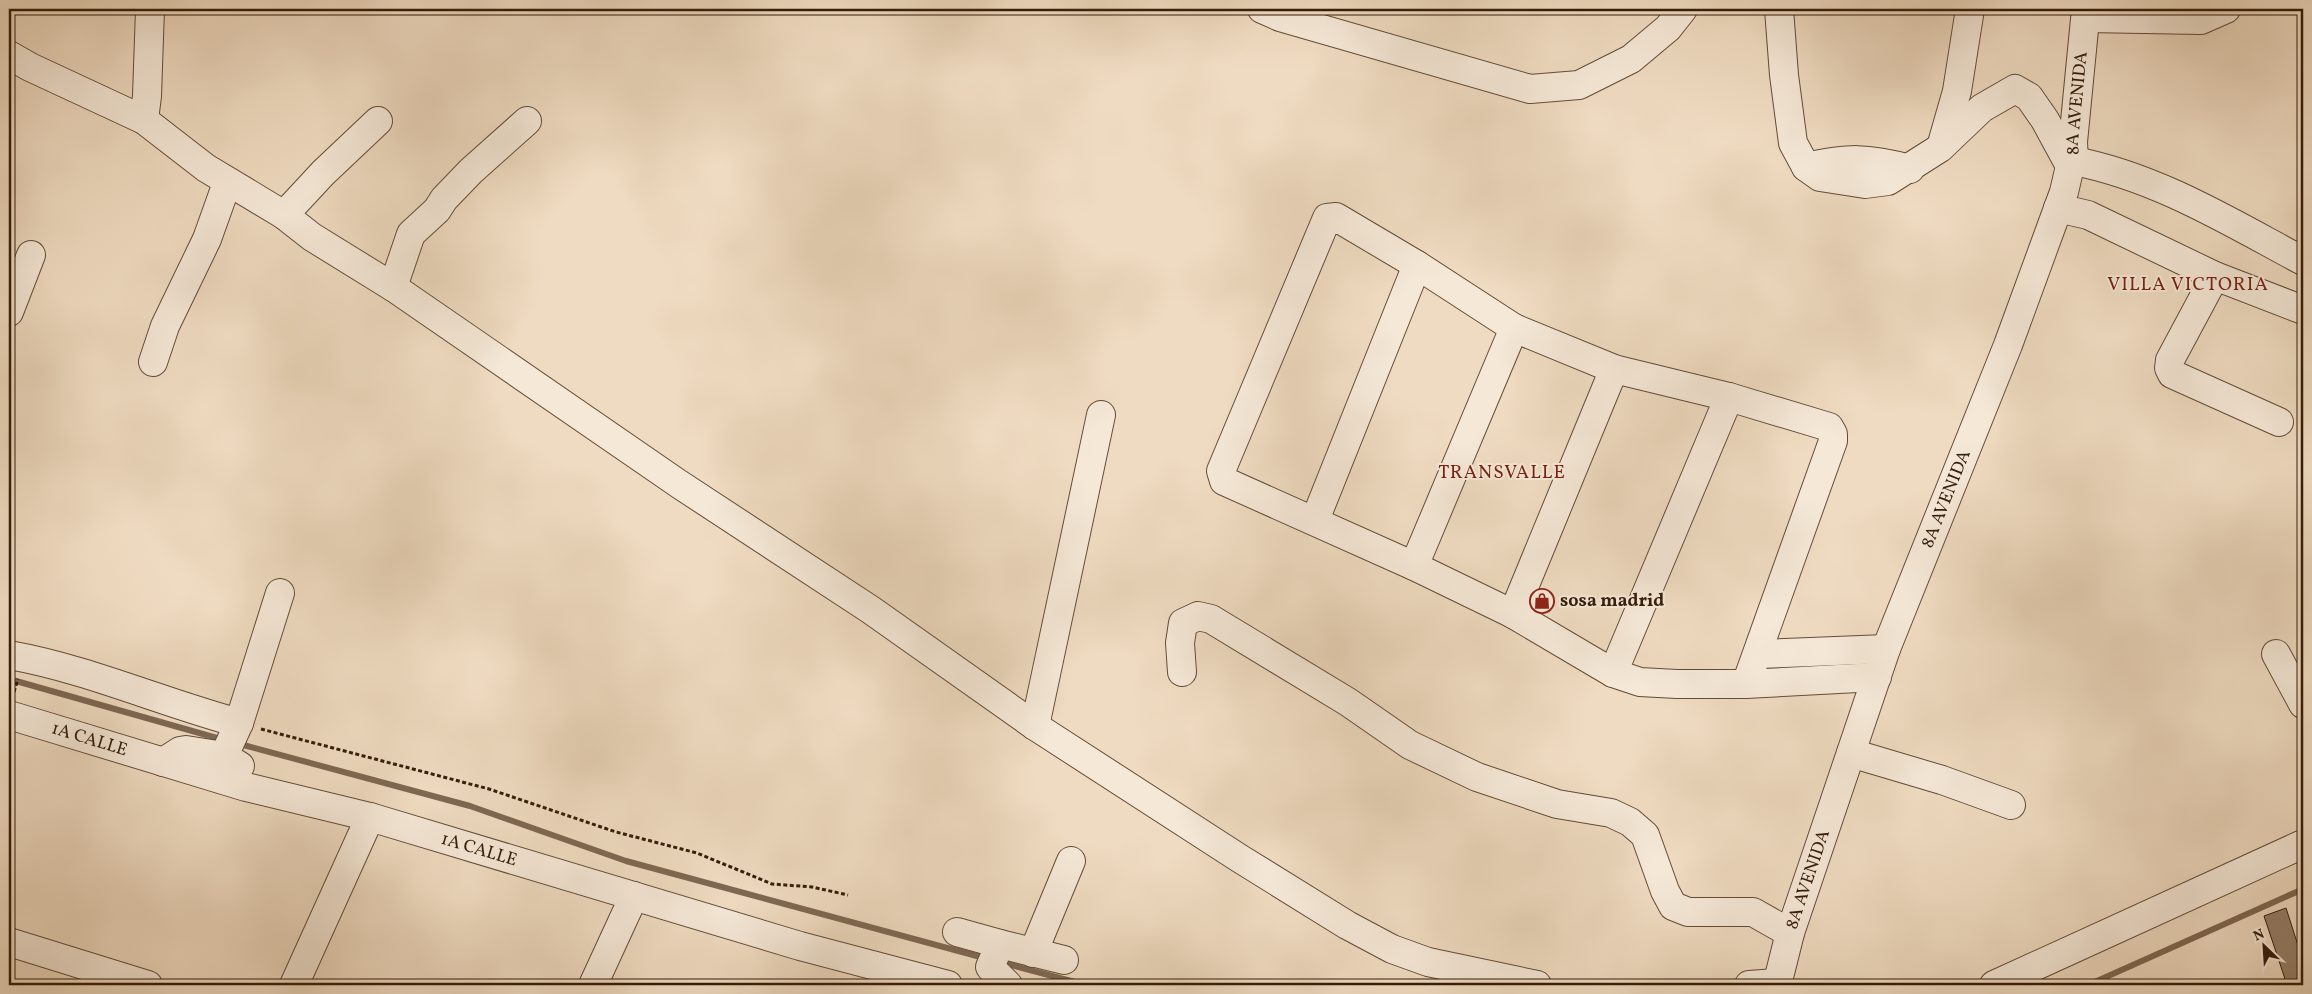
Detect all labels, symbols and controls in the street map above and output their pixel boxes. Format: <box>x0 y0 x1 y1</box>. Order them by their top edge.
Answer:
street label: 8A AVENIDA <box>2060 50 2094 156</box>
district label: VILLA VICTORIA <box>2107 272 2269 298</box>
street label: 8A AVENIDA <box>1915 446 1977 552</box>
district label: TRANSVALLE <box>1438 460 1566 486</box>
shop icon: sosa madrid <box>1529 588 1555 614</box>
place label: sosa madrid <box>1560 589 1664 614</box>
street label: 1A CALLE <box>48 716 131 763</box>
street label: 1A CALLE <box>438 826 520 873</box>
street label: 8A AVENIDA <box>1780 826 1837 933</box>
north arrow <box>2240 922 2290 972</box>
text: N <box>2251 925 2268 946</box>

